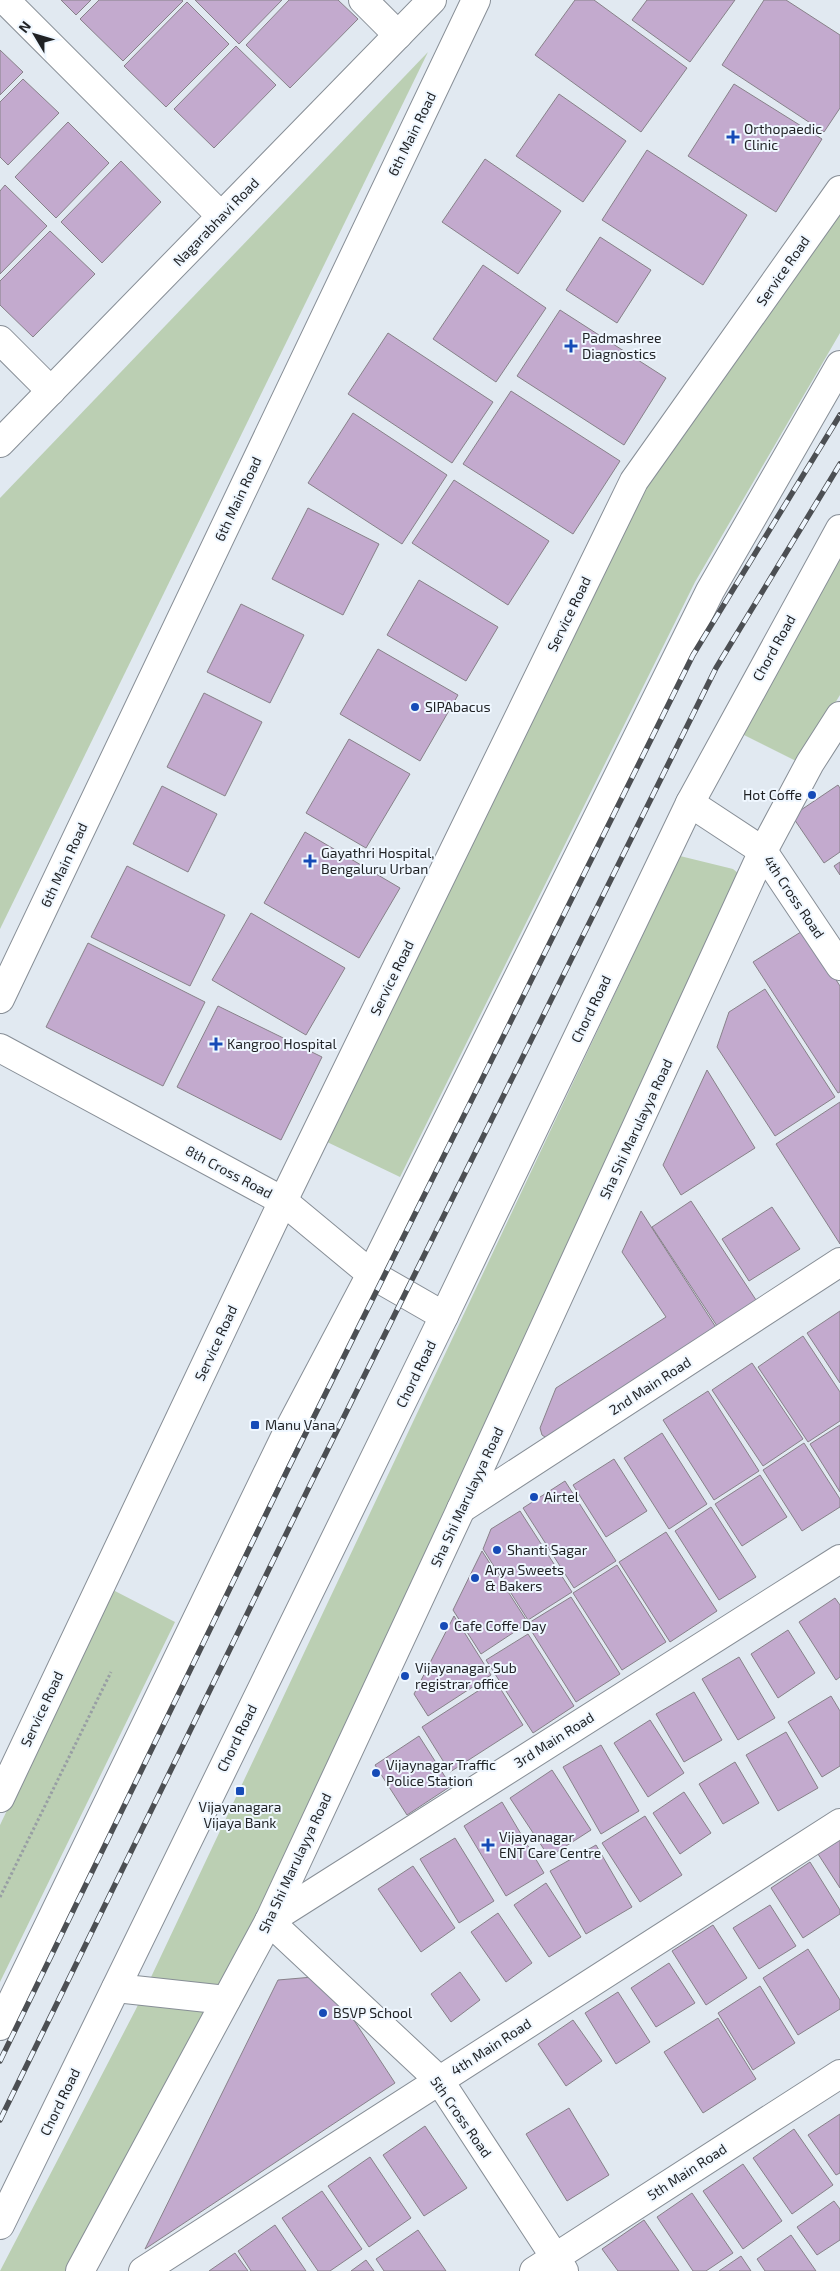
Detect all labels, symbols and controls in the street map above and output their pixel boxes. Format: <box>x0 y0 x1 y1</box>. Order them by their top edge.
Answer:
north arrow <box>10 10 60 60</box>
text: N <box>15 17 34 36</box>
street label: 6th Main Road <box>384 89 439 179</box>
place label: Orthopaedic Clinic <box>744 120 822 153</box>
marker: Orthopaedic Clinic <box>726 130 740 144</box>
street label: Nagarabhavi Road <box>169 174 262 269</box>
street label: Service Road <box>752 232 813 309</box>
place label: Padmashree Diagnostics <box>582 329 662 362</box>
marker: Padmashree Diagnostics <box>564 339 578 353</box>
street label: 6th Main Road <box>210 454 265 544</box>
street label: Service Road <box>543 573 594 654</box>
street label: Chord Road <box>748 612 799 684</box>
place label: SIPAbacus <box>425 698 491 715</box>
marker: SIPAbacus <box>409 701 421 713</box>
place label: Hot Coffe <box>743 786 802 803</box>
marker: Hot Coffe <box>806 789 818 801</box>
street label: 6th Main Road <box>36 820 91 910</box>
place label: Gayathri Hospital, Bengaluru Urban <box>321 844 435 877</box>
street label: 4th Cross Road <box>760 852 828 941</box>
marker: Gayathri Hospital, Bengaluru Urban <box>303 854 317 868</box>
street label: Service Road <box>366 937 417 1018</box>
street label: Chord Road <box>567 972 614 1045</box>
place label: Kangroo Hospital <box>227 1035 337 1052</box>
marker: Kangroo Hospital <box>209 1037 223 1051</box>
street label: Sha Shi Marulayya Road <box>596 1056 675 1202</box>
street label: 8th Cross Road <box>183 1142 276 1202</box>
street label: Service Road <box>191 1302 240 1383</box>
street label: Chord Road <box>392 1337 439 1410</box>
street label: 2nd Main Road <box>606 1353 694 1418</box>
place label: Manu Vana <box>265 1416 336 1433</box>
marker: Manu Vana <box>249 1419 261 1431</box>
street label: Sha Shi Marulayya Road <box>427 1424 506 1570</box>
place label: Airtel <box>544 1488 580 1505</box>
marker: Airtel <box>528 1491 540 1503</box>
place label: Shanti Sagar <box>507 1541 588 1558</box>
marker: Shanti Sagar <box>491 1544 503 1556</box>
place label: Arya Sweets & Bakers <box>485 1561 564 1594</box>
marker: Arya Sweets & Bakers <box>469 1572 481 1584</box>
place label: Cafe Coffe Day <box>454 1617 547 1634</box>
marker: Cafe Coffe Day <box>438 1620 450 1632</box>
place label: Vijayanagar Sub registrar office <box>415 1659 517 1692</box>
street label: Service Road <box>17 1668 66 1749</box>
marker: Vijayanagar Sub registrar office <box>399 1670 411 1682</box>
street label: Chord Road <box>213 1701 260 1774</box>
street label: 3rd Main Road <box>510 1708 597 1771</box>
place label: Vijaynagar Traffic Police Station <box>386 1756 496 1789</box>
marker: Vijaynagar Traffic Police Station <box>370 1767 382 1779</box>
marker: Vijayanagara Vijaya Bank <box>234 1785 246 1797</box>
street label: Sha Shi Marulayya Road <box>255 1790 334 1936</box>
place label: Vijayanagara Vijaya Bank <box>199 1798 281 1831</box>
place label: Vijayanagar ENT Care Centre <box>499 1828 601 1861</box>
marker: Vijayanagar ENT Care Centre <box>481 1838 495 1852</box>
place label: BSVP School <box>333 2004 413 2021</box>
marker: BSVP School <box>317 2007 329 2019</box>
street label: 4th Main Road <box>447 2014 534 2079</box>
street label: Chord Road <box>36 2065 83 2138</box>
street label: 5th Cross Road <box>427 2073 496 2161</box>
street label: 5th Main Road <box>644 2140 730 2203</box>

